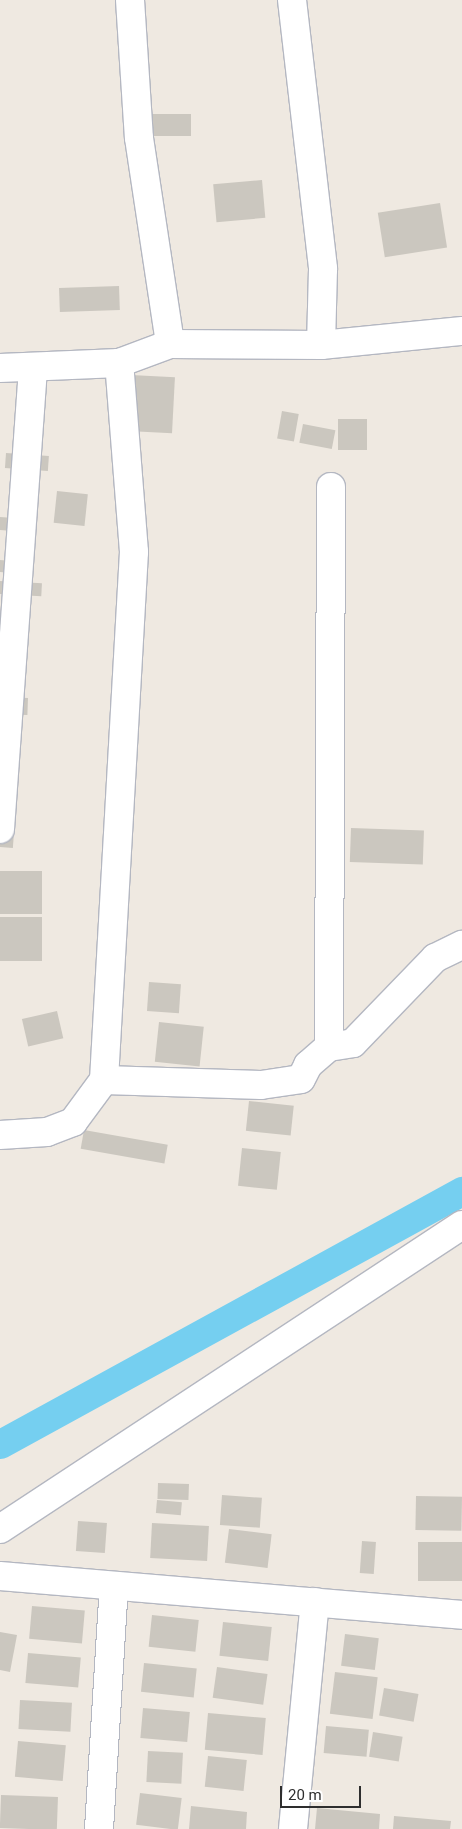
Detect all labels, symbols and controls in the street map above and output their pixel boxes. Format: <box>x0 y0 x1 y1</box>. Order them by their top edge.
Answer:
scale bar <box>282 1776 363 1808</box>
text: 20 m <box>288 1786 322 1804</box>

